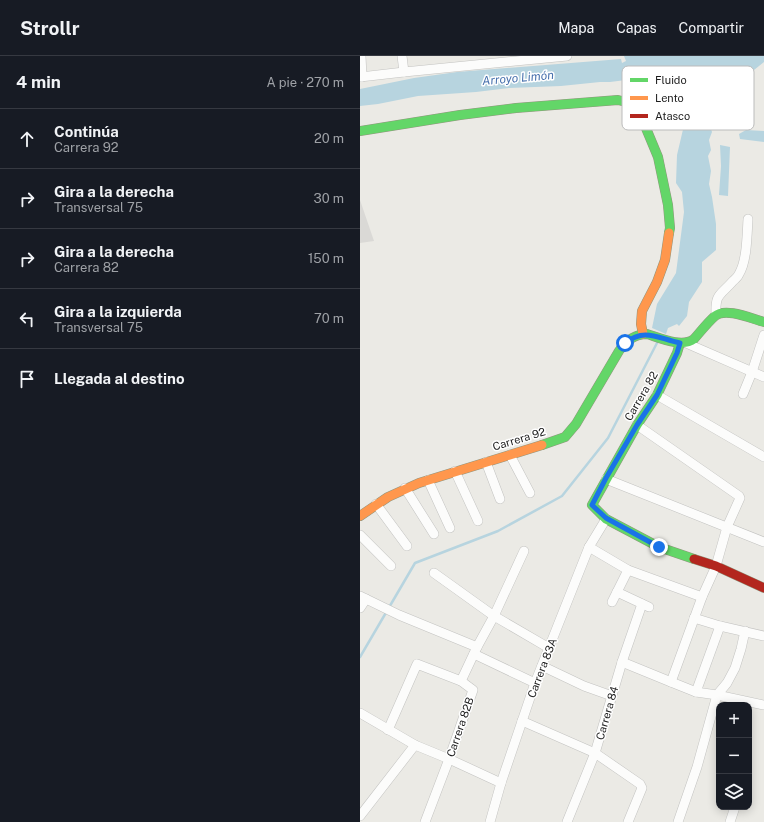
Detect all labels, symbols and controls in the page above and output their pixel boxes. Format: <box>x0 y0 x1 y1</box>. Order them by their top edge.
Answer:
text: Strollr <box>20 17 79 39</box>
text: Mapa <box>558 20 594 36</box>
text: Capas <box>616 20 657 36</box>
text: Compartir <box>679 20 744 36</box>
legend <box>622 66 754 130</box>
water label: Arroyo Limón <box>482 68 555 88</box>
text: 4 min <box>16 72 61 92</box>
text: Fluido <box>655 74 687 86</box>
text: A pie · 270 m <box>266 75 344 90</box>
text: Lento <box>655 92 684 104</box>
text: Atasco <box>655 110 690 122</box>
text: Continúa <box>54 123 119 140</box>
icon: ahead <box>16 128 38 150</box>
text: 20 m <box>314 131 344 146</box>
text: Carrera 92 <box>54 140 119 155</box>
text: Gira a la derecha <box>54 183 174 200</box>
icon: right <box>16 188 38 210</box>
text: 30 m <box>314 191 344 206</box>
text: Transversal 75 <box>54 200 143 215</box>
text: Gira a la derecha <box>54 243 174 260</box>
icon: right <box>16 248 38 270</box>
text: 150 m <box>308 251 344 266</box>
text: Carrera 82 <box>54 260 119 275</box>
text: Gira a la izquierda <box>54 303 182 320</box>
icon: left <box>16 308 38 330</box>
text: 70 m <box>314 311 344 326</box>
text: Transversal 75 <box>54 320 143 335</box>
route start <box>616 334 634 352</box>
icon: arrive <box>16 368 38 390</box>
street label: Carrera 82 <box>622 369 660 423</box>
text: Llegada al destino <box>54 370 185 387</box>
street label: Carrera 92 <box>491 425 547 453</box>
route end <box>650 538 668 556</box>
street label: Carrera 83A <box>525 636 559 700</box>
street label: Carrera 84 <box>594 685 620 741</box>
street label: Carrera 82B <box>444 696 476 758</box>
map controls <box>716 702 752 810</box>
button: + <box>716 702 752 738</box>
button: − <box>716 738 752 774</box>
button: layers <box>716 774 752 810</box>

